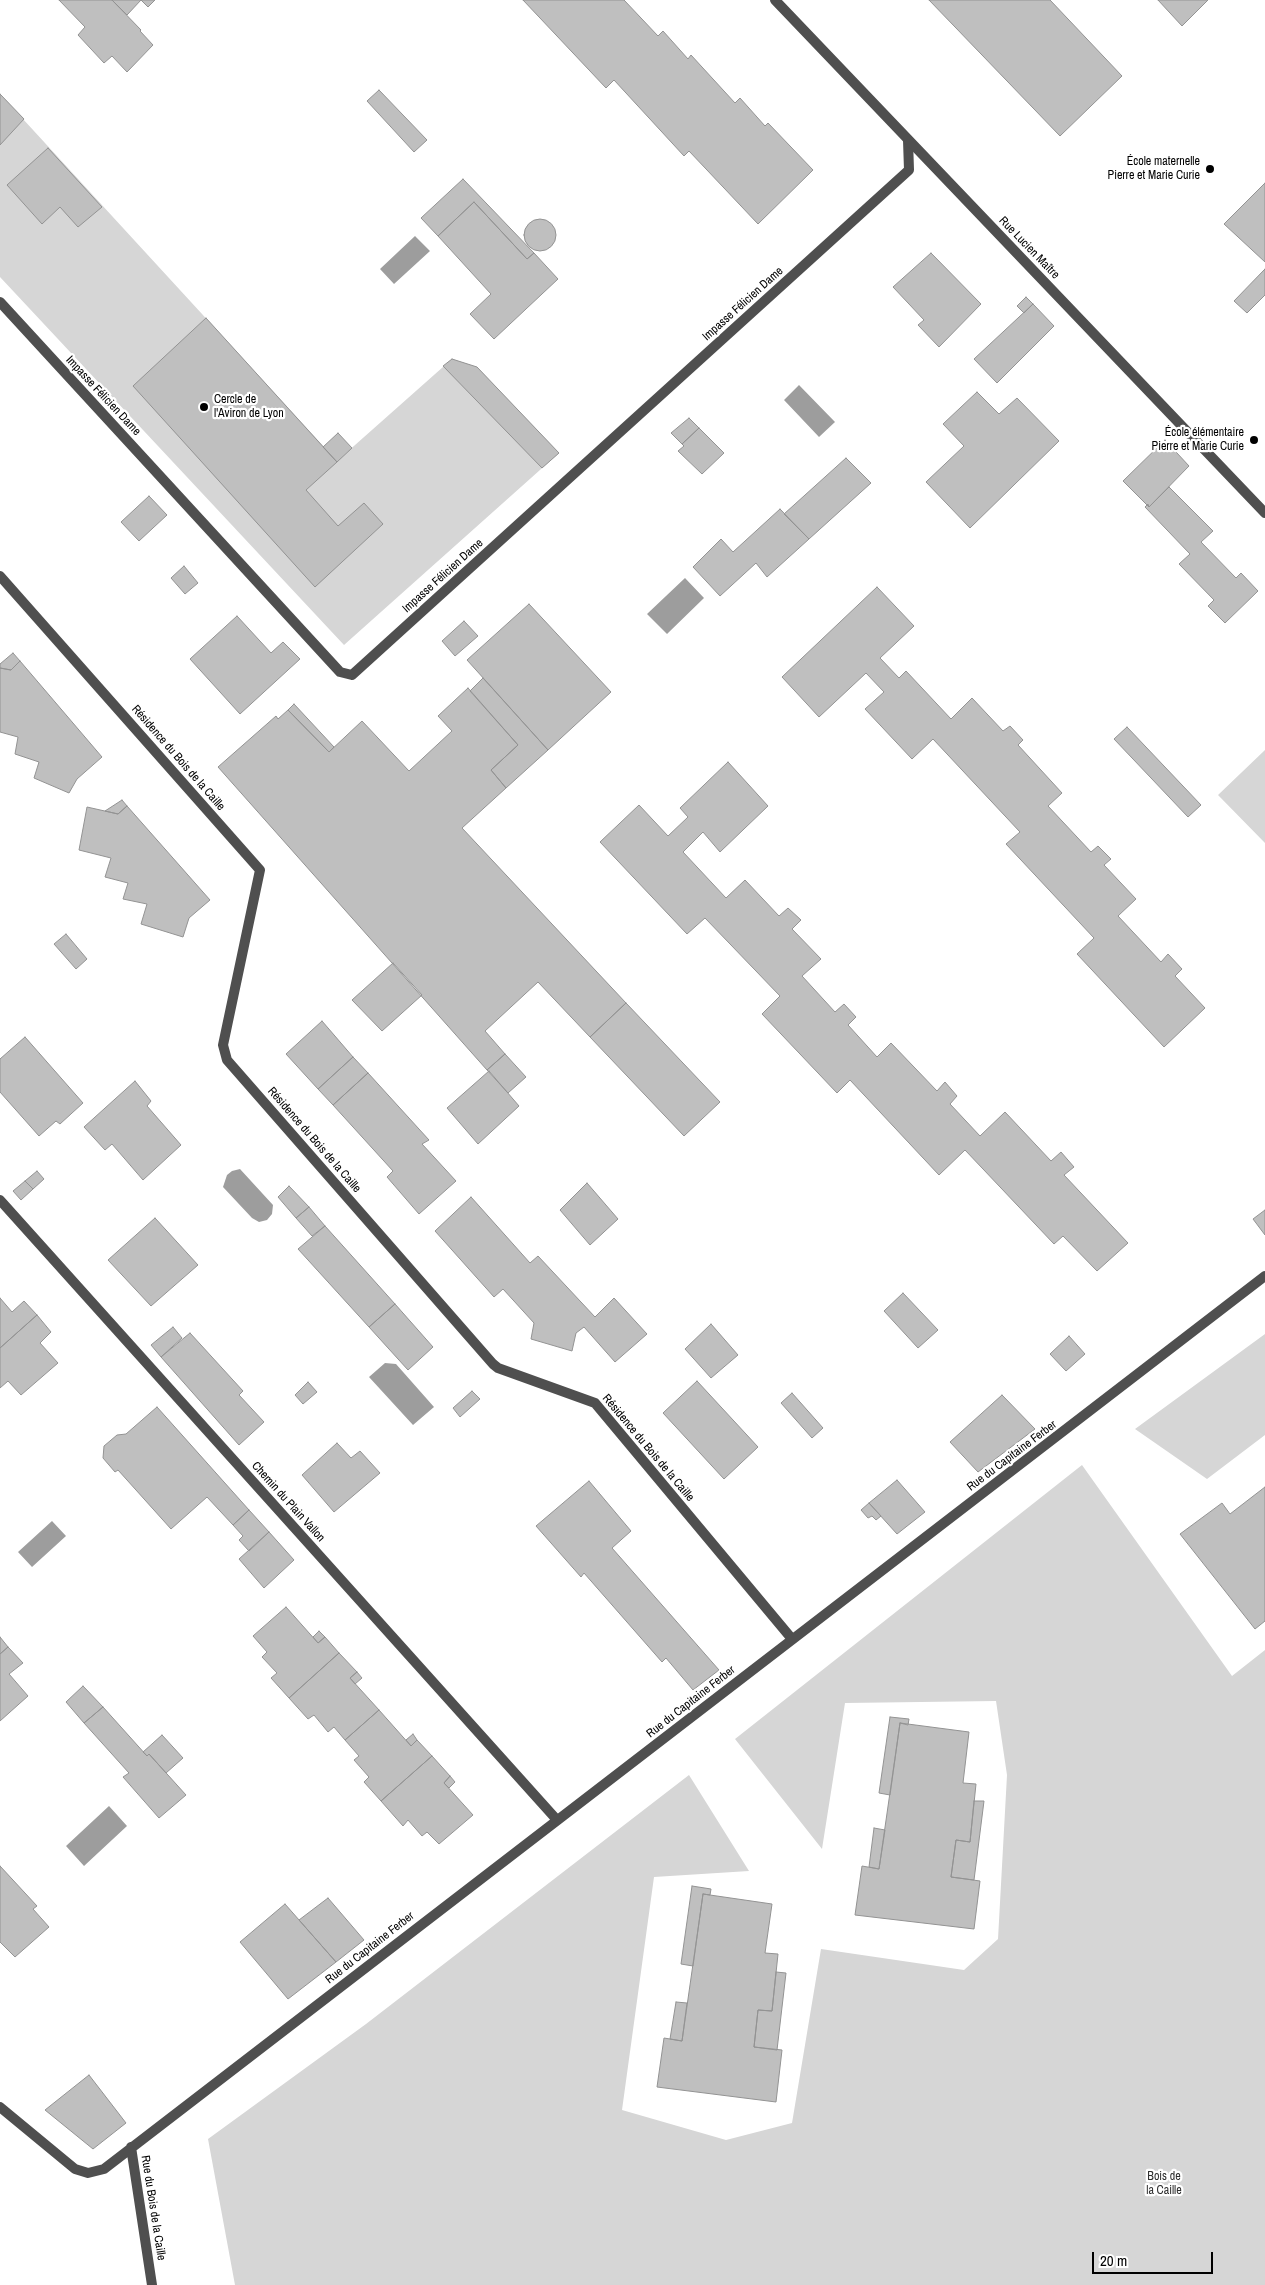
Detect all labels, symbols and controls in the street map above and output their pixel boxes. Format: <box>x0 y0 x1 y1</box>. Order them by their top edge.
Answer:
place label: École maternelle Pierre et Marie Curie <box>1108 155 1200 183</box>
marker: École maternelle Pierre et Marie Curie <box>1204 163 1216 175</box>
street label: Rue Lucien Maître <box>996 214 1062 282</box>
street label: Impasse Félicien Dame <box>700 264 786 344</box>
street label: Impasse Félicien Dame <box>62 353 144 439</box>
place label: Cercle de l'Aviron de Lyon <box>214 393 284 421</box>
marker: Cercle de l'Aviron de Lyon <box>198 401 210 413</box>
place label: École élémentaire Pierre et Marie Curie <box>1152 426 1244 454</box>
marker: École élémentaire Pierre et Marie Curie <box>1248 434 1260 446</box>
street label: Impasse Félicien Dame <box>400 536 486 616</box>
street label: Résidence du Bois de la Caille <box>128 702 228 814</box>
street label: Résidence du Bois de la Caille <box>264 1084 364 1196</box>
street label: Résidence du Bois de la Caille <box>599 1392 697 1504</box>
street label: Rue du Capitaine Ferber <box>964 1418 1060 1494</box>
street label: Chemin du Plain Vallon <box>248 1459 328 1545</box>
street label: Rue du Capitaine Ferber <box>644 1663 738 1741</box>
street label: Rue du Capitaine Ferber <box>323 1909 417 1987</box>
street label: Rue du Bois de la Caille <box>138 2154 168 2262</box>
park label: Bois de la Caille <box>1146 2170 1182 2198</box>
scale bar <box>1095 2242 1216 2274</box>
text: 20 m <box>1100 2250 1127 2271</box>

